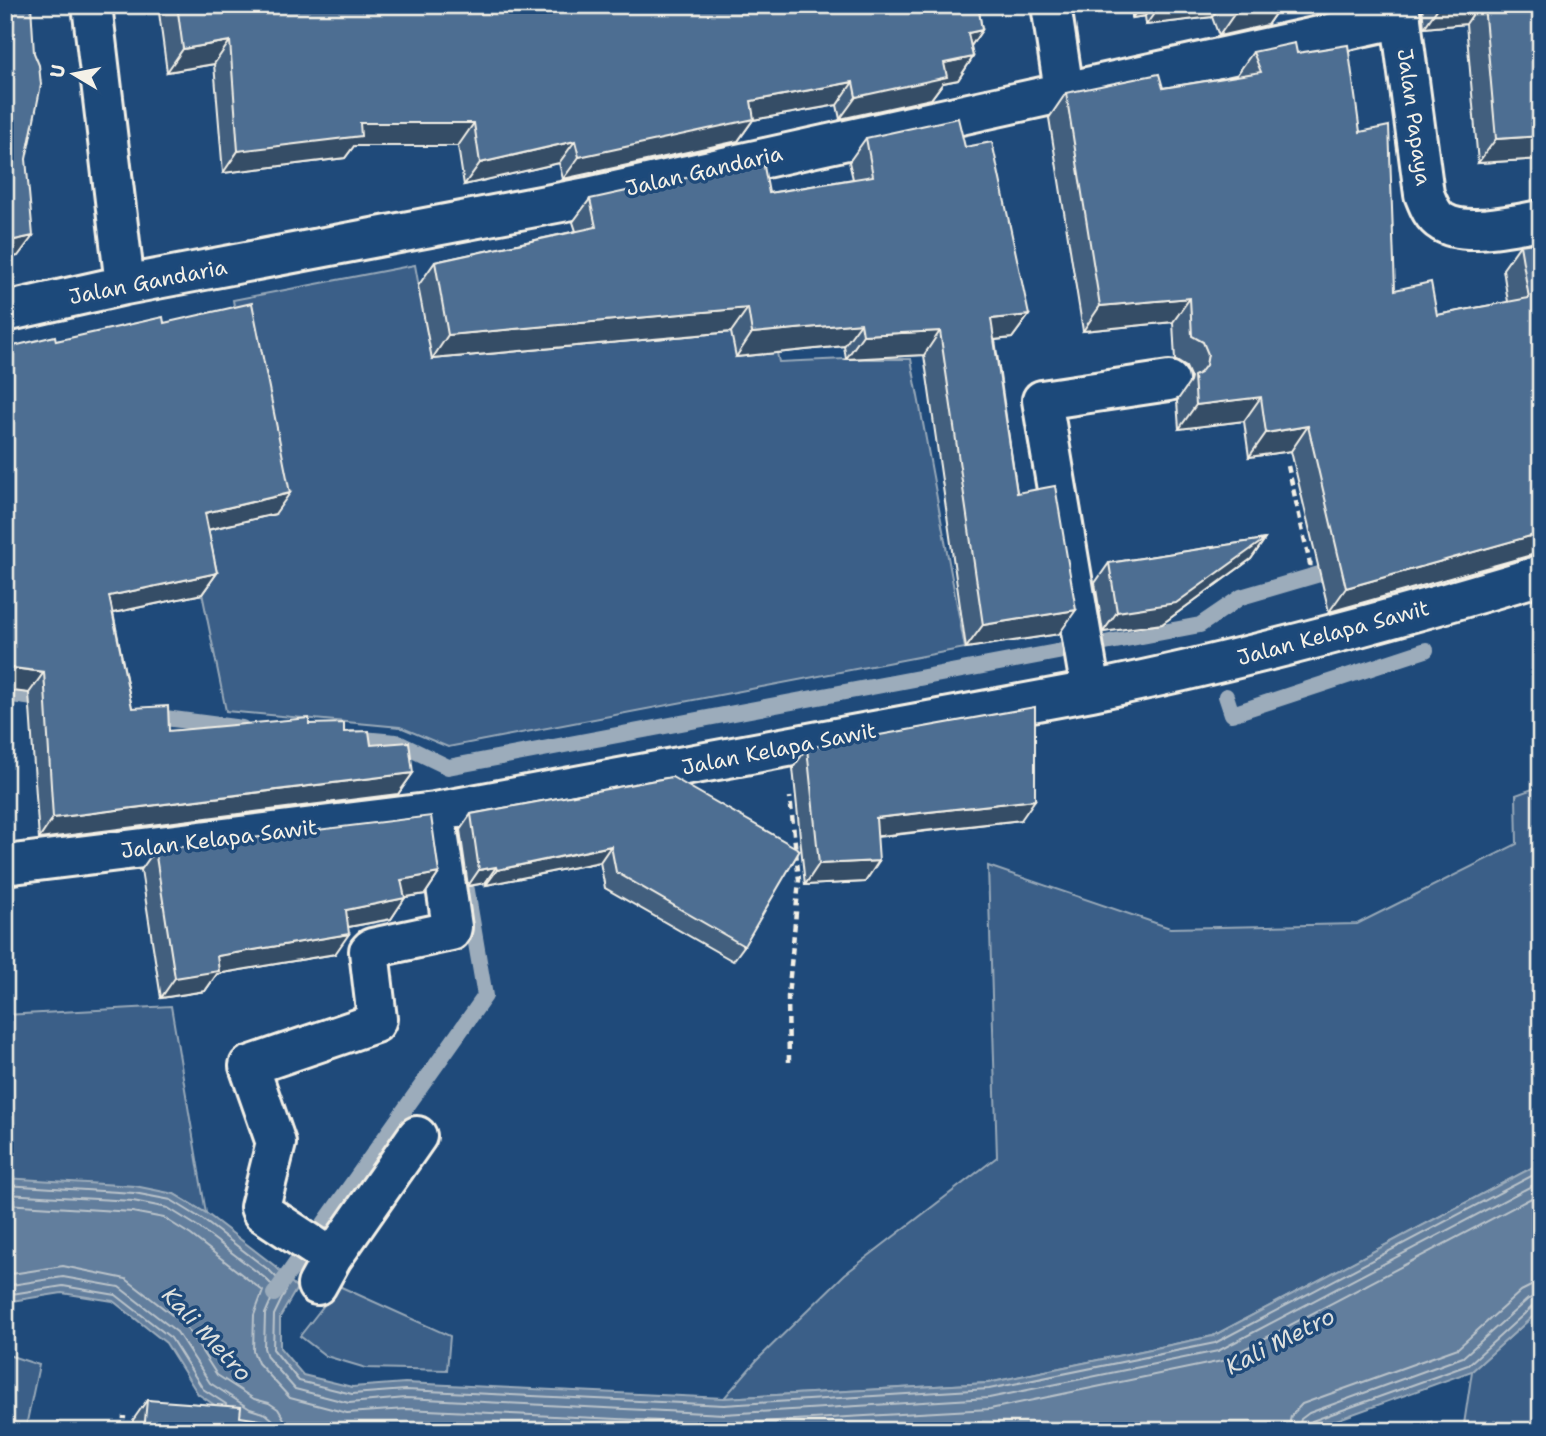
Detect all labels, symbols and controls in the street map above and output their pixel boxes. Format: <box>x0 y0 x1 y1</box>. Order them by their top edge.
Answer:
north arrow <box>38 38 108 108</box>
street label: Jalan Papaya <box>1391 47 1437 187</box>
text: U <box>44 63 71 80</box>
street label: Jalan Gandaria <box>623 139 785 203</box>
street label: Jalan Gandaria <box>67 253 229 311</box>
street label: Jalan Kelapa Sawit <box>1234 594 1432 672</box>
street label: Jalan Kelapa Sawit <box>679 716 879 782</box>
street label: Jalan Kelapa Sawit <box>119 813 319 865</box>
water label: Kali Metro <box>155 1280 259 1388</box>
water label: Kali Metro <box>1220 1301 1340 1381</box>

